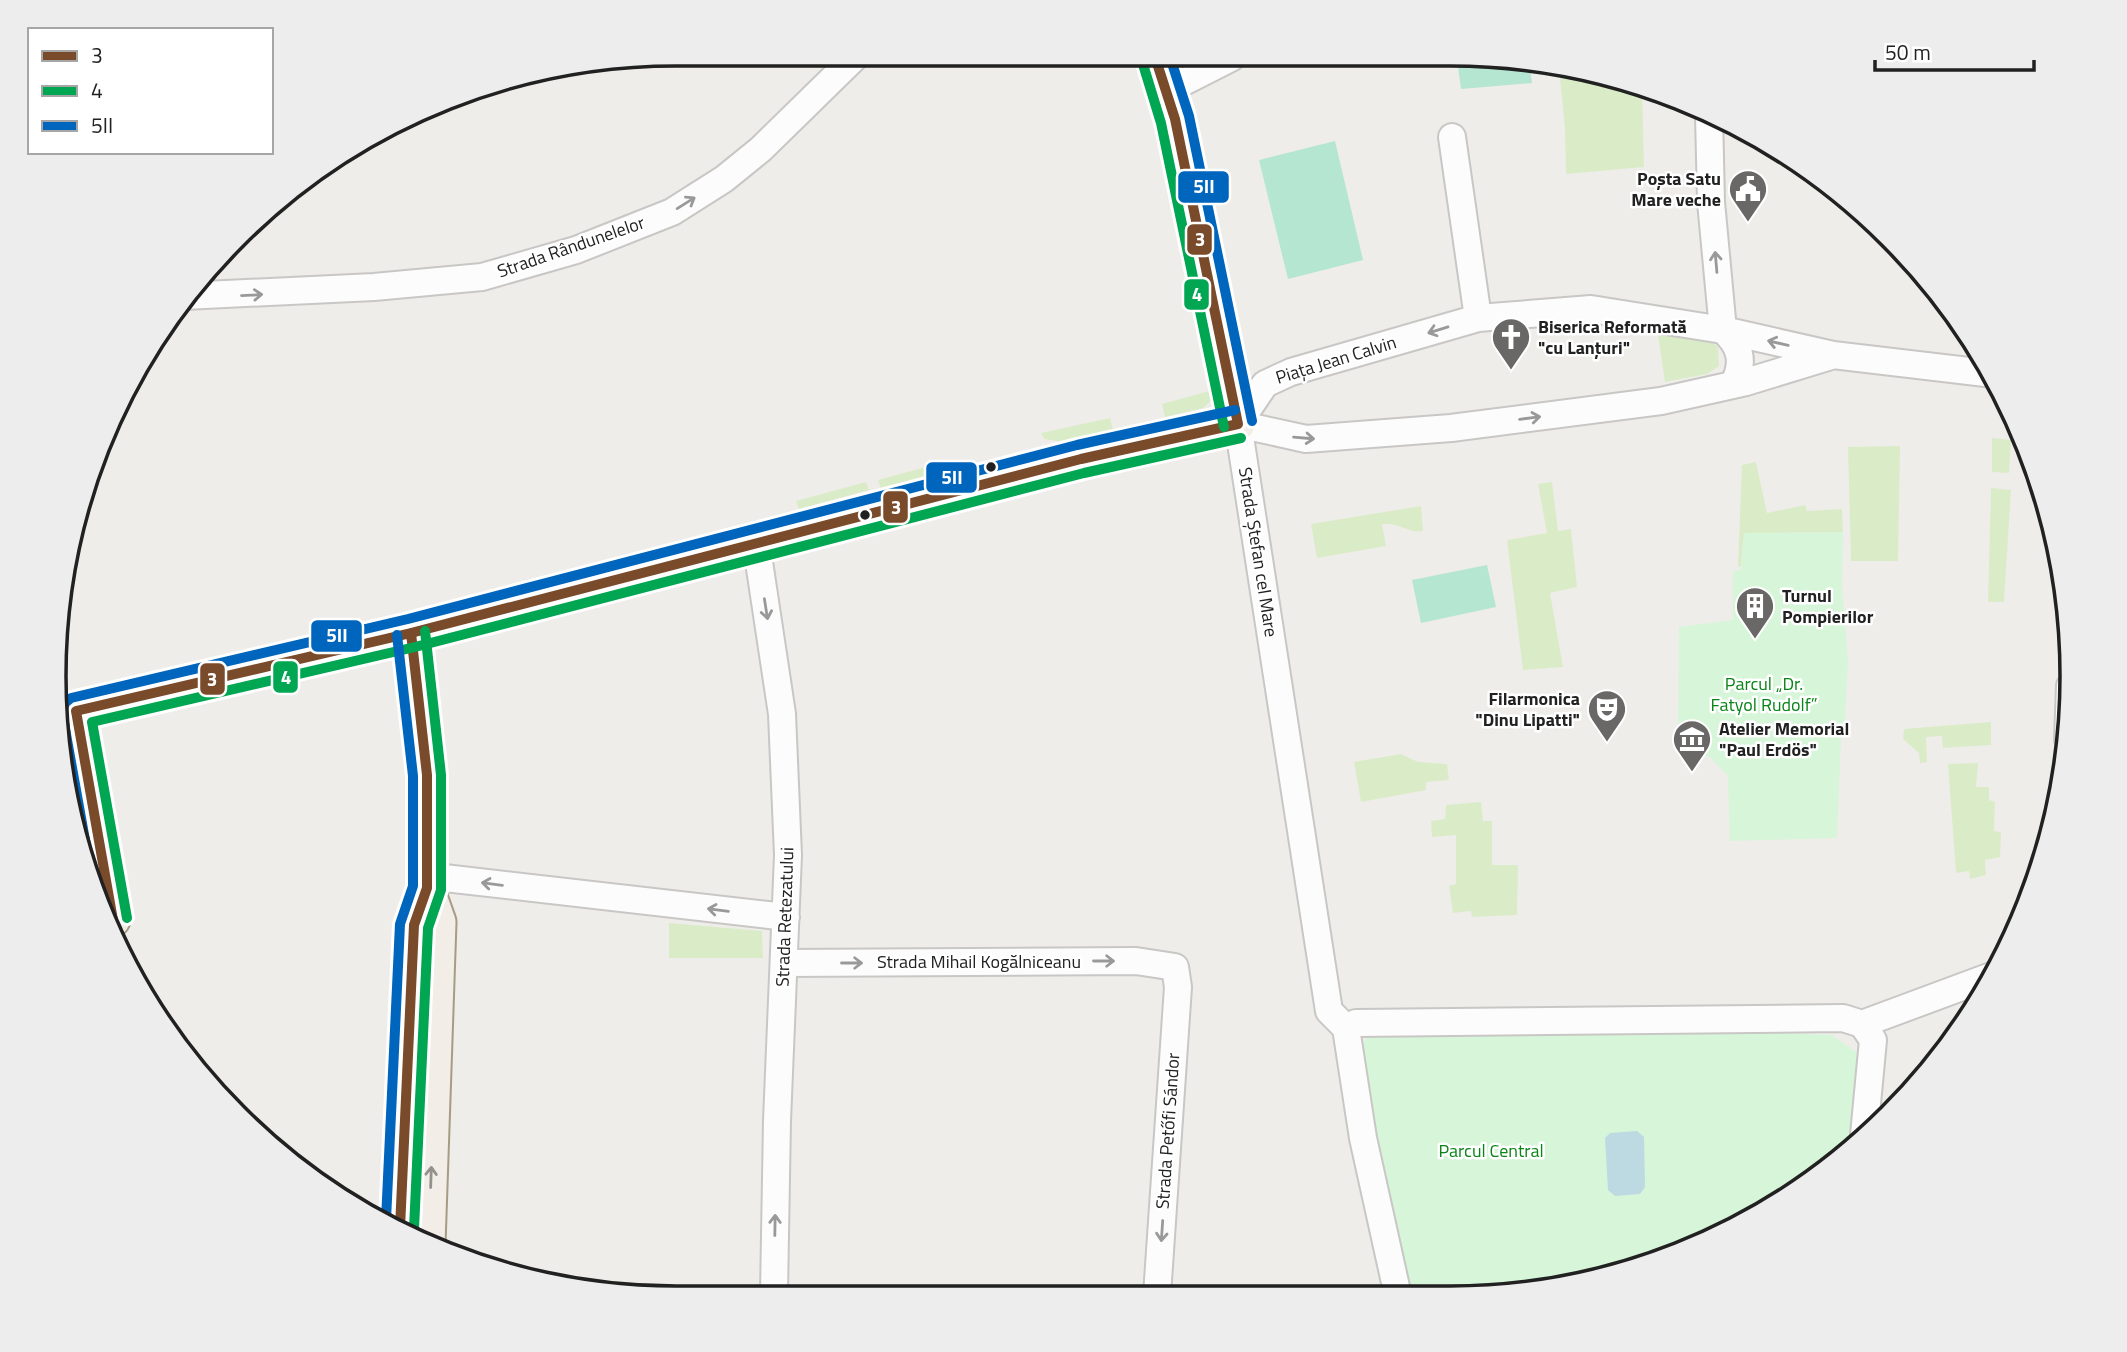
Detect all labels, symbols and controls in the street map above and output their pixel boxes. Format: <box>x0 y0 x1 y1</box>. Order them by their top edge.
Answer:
legend <box>28 28 273 154</box>
scale bar <box>1875 28 2034 72</box>
text: 50 m <box>1885 36 1931 68</box>
text: 3 <box>91 39 103 71</box>
text: 4 <box>91 74 103 106</box>
text: 5II <box>91 109 113 141</box>
place label: Poșta Satu Mare veche <box>1631 165 1721 213</box>
public building icon: Poșta Satu Mare veche <box>1727 168 1769 223</box>
line badge: 5II <box>1177 170 1230 204</box>
text: 5II <box>1193 171 1215 200</box>
one-way arrow <box>676 196 695 211</box>
street label: Strada Rândunelelor <box>493 209 648 284</box>
line badge: 3 <box>1186 223 1213 256</box>
text: 3 <box>1195 224 1205 253</box>
one-way arrow <box>1709 252 1722 274</box>
line badge: 4 <box>1183 278 1210 311</box>
text: 4 <box>1192 279 1202 308</box>
one-way arrow <box>240 288 263 301</box>
place label: Biserica Reformată "cu Lanțuri" <box>1538 313 1687 361</box>
church icon: Biserica Reformată "cu Lanțuri" <box>1490 316 1532 371</box>
one-way arrow <box>1427 324 1449 337</box>
street label: Piața Jean Calvin <box>1272 328 1400 391</box>
one-way arrow <box>1767 335 1790 349</box>
one-way arrow <box>1518 411 1541 424</box>
one-way arrow <box>1292 432 1315 445</box>
unlabelled marker <box>984 460 998 474</box>
line badge: 5II <box>925 461 978 494</box>
text: 5II <box>941 462 963 491</box>
street label: Strada Ștefan cel Mare <box>1232 465 1285 639</box>
line badge: 3 <box>882 490 909 524</box>
text: 3 <box>891 492 901 521</box>
unlabelled marker <box>858 508 872 522</box>
place label: Turnul Pompierilor <box>1782 582 1874 630</box>
building icon: Turnul Pompierilor <box>1734 585 1776 640</box>
one-way arrow <box>760 597 773 620</box>
line badge: 5II <box>310 619 363 653</box>
text: 5II <box>326 620 348 649</box>
line badge: 4 <box>272 660 299 694</box>
line badge: 3 <box>199 662 226 696</box>
text: 4 <box>281 662 291 691</box>
text: 3 <box>207 664 217 693</box>
park label: Parcul „Dr. Fatyol Rudolf” <box>1711 670 1818 718</box>
place label: Filarmonica "Dinu Lipatti" <box>1475 685 1580 733</box>
theatre icon: Filarmonica "Dinu Lipatti" <box>1586 688 1628 743</box>
place label: Atelier Memorial "Paul Erdös" <box>1719 715 1849 763</box>
museum icon: Atelier Memorial "Paul Erdös" <box>1671 718 1713 773</box>
street label: Strada Retezatului <box>769 847 800 987</box>
one-way arrow <box>481 877 504 890</box>
one-way arrow <box>707 903 730 916</box>
street label: Strada Mihail Kogălniceanu <box>877 948 1081 975</box>
one-way arrow <box>1092 954 1115 968</box>
one-way arrow <box>840 956 863 970</box>
street label: Strada Petőfi Sándor <box>1149 1052 1186 1210</box>
park label: Parcul Central <box>1438 1137 1544 1164</box>
one-way arrow <box>425 1166 438 1189</box>
one-way arrow <box>768 1214 782 1237</box>
one-way arrow <box>1155 1219 1168 1242</box>

